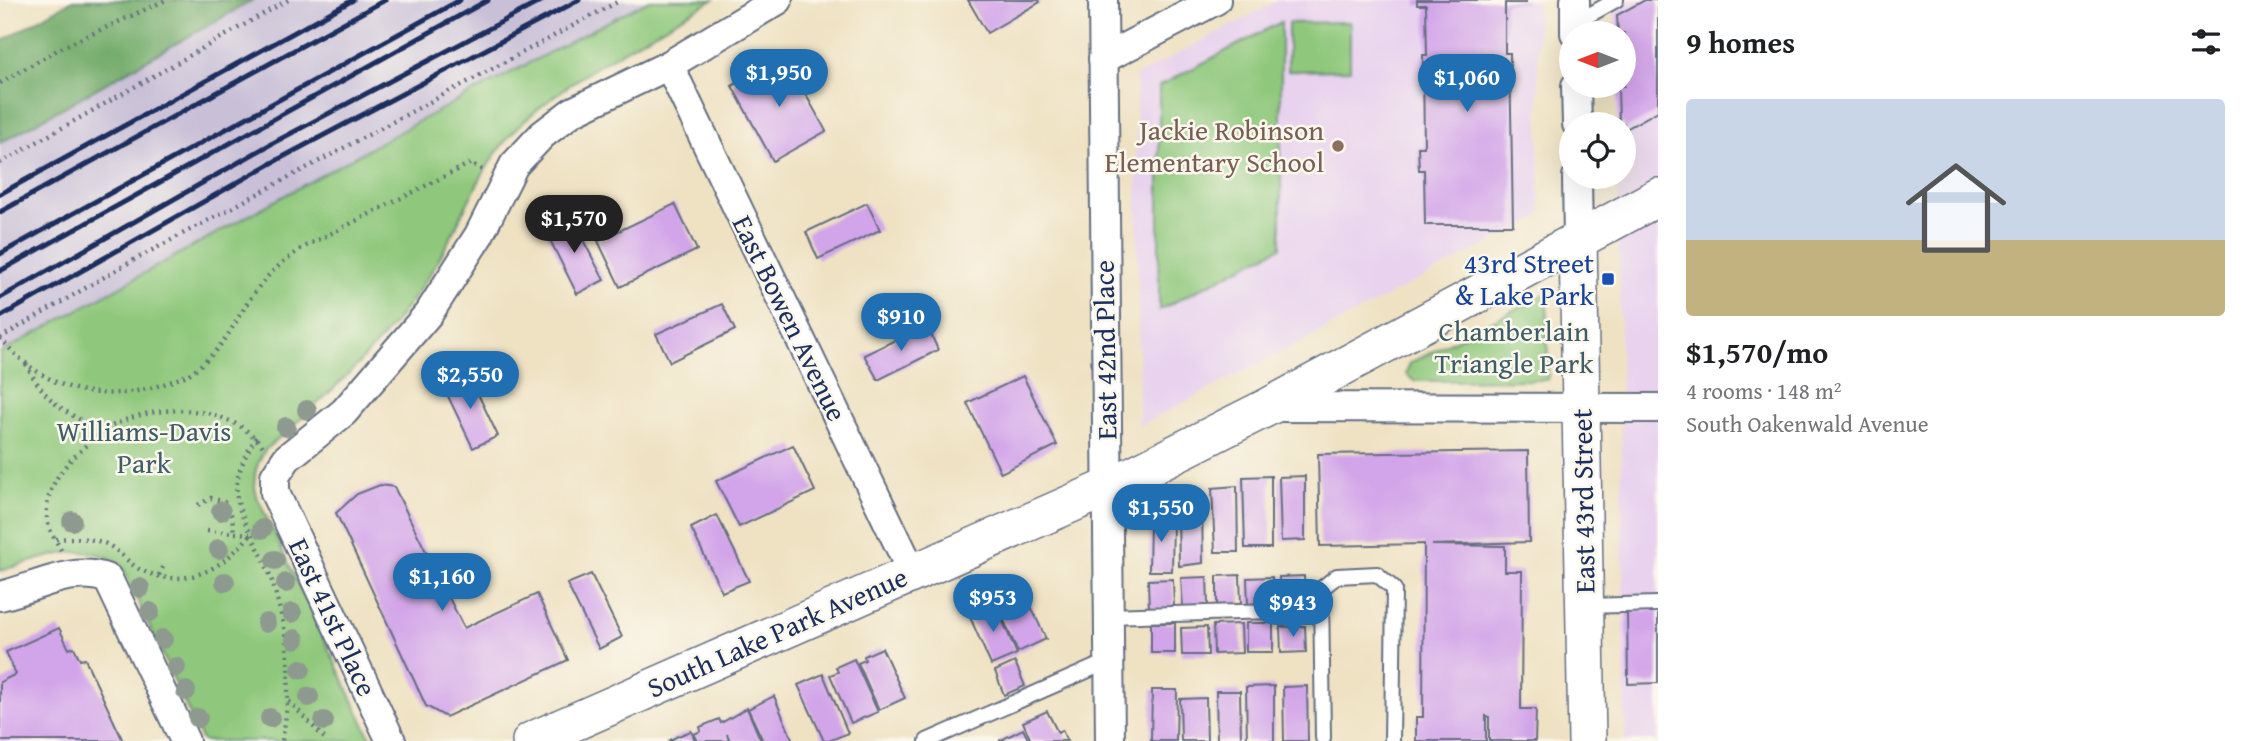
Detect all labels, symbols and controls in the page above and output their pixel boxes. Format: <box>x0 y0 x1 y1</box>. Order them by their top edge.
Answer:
text: 9 homes <box>1686 20 1795 64</box>
north arrow <box>1559 21 1636 98</box>
map controls <box>1559 21 1636 189</box>
icon: filters <box>2187 23 2225 61</box>
pin: $1,950 <box>722 50 836 109</box>
pin: $1,060 <box>1410 54 1524 114</box>
text: $1,950 <box>746 55 812 88</box>
text: $1,060 <box>1434 60 1500 93</box>
place label: Jackie Robinson Elementary School <box>1105 109 1324 182</box>
button: locate <box>1559 112 1636 189</box>
marker: Jackie Robinson Elementary School <box>1330 138 1346 154</box>
icon: home <box>1893 145 2019 271</box>
pin: $1,570 <box>517 196 631 255</box>
text: $1,570 <box>541 201 607 234</box>
street label: East Bowen Avenue <box>723 208 858 428</box>
place label: 43rd Street & Lake Park <box>1455 242 1595 315</box>
street label: East 42nd Place <box>1082 260 1127 440</box>
marker: 43rd Street & Lake Park <box>1600 271 1616 287</box>
pin: $910 <box>860 294 942 353</box>
text: $910 <box>877 299 925 332</box>
park label: Chamberlain Triangle Park <box>1434 310 1594 383</box>
text: $1,570/mo <box>1686 330 1828 374</box>
pin: $2,550 <box>413 352 527 411</box>
text: $2,550 <box>437 357 503 390</box>
text: 4 rooms · 148 m² <box>1686 374 1841 407</box>
text: South Oakenwald Avenue <box>1686 407 1929 440</box>
street label: East 43rd Street <box>1560 408 1605 594</box>
park label: Williams-Davis Park <box>57 410 231 483</box>
pin: $1,550 <box>1104 484 1218 544</box>
text: $1,550 <box>1128 490 1194 523</box>
street label: East 41st Place <box>279 531 388 703</box>
pin: $1,160 <box>385 554 499 613</box>
street label: South Lake Park Avenue <box>640 556 913 707</box>
text: $1,160 <box>409 559 475 592</box>
pin: $953 <box>952 574 1034 634</box>
text: $953 <box>969 580 1017 613</box>
pin: $943 <box>1252 580 1334 639</box>
text: $943 <box>1269 585 1317 618</box>

